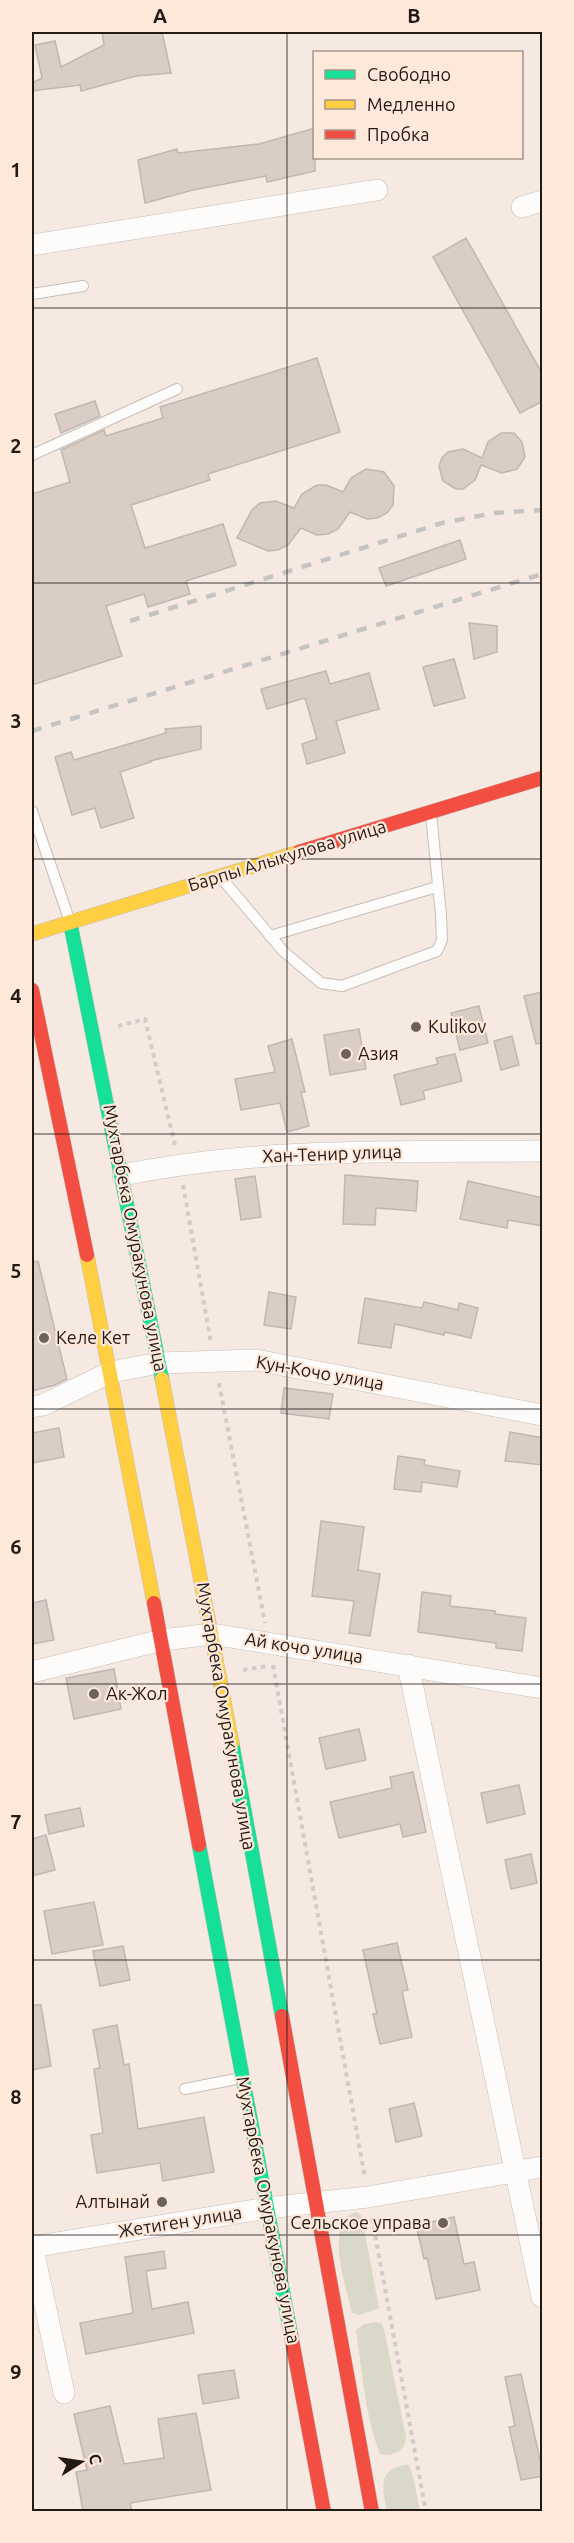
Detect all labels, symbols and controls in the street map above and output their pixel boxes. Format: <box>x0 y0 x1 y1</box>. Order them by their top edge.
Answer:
text: A <box>153 4 167 27</box>
text: B <box>407 4 421 27</box>
legend <box>313 51 523 159</box>
text: Свободно <box>367 64 451 84</box>
text: Медленно <box>367 94 456 114</box>
text: Пробка <box>367 124 430 144</box>
text: 1 <box>10 158 22 181</box>
text: 2 <box>10 434 22 457</box>
text: 3 <box>10 709 22 732</box>
street label: Барпы Алыкулова улица <box>185 815 388 895</box>
text: 4 <box>10 984 22 1007</box>
place label: Kulikov <box>428 1016 486 1036</box>
marker: Kulikov <box>409 1020 423 1034</box>
place label: Азия <box>358 1043 399 1063</box>
marker: Азия <box>339 1047 353 1061</box>
street label: Мухтарбека Омуракунова улица <box>100 1103 172 1373</box>
street label: Хан-Тенир улица <box>262 1141 402 1165</box>
text: 5 <box>10 1259 22 1282</box>
place label: Келе Кет <box>56 1327 130 1347</box>
marker: Келе Кет <box>37 1331 51 1345</box>
street label: Кун-Кочо улица <box>255 1351 386 1393</box>
text: 6 <box>10 1535 22 1558</box>
street label: Мухтарбека Омуракунова улица <box>194 1580 260 1851</box>
street label: Ай кочо улица <box>244 1628 365 1666</box>
place label: Ак-Жол <box>106 1683 168 1703</box>
marker: Ак-Жол <box>87 1687 101 1701</box>
text: 7 <box>10 1810 22 1833</box>
street label: Мухтарбека Омуракунова улица <box>233 2075 305 2345</box>
text: 8 <box>10 2085 22 2108</box>
place label: Алтынай <box>76 2191 150 2211</box>
marker: Алтынай <box>155 2195 169 2209</box>
street label: Жетиген улица <box>117 2201 243 2241</box>
place label: Сельское управа <box>290 2212 431 2232</box>
marker: Сельское управа <box>436 2216 450 2230</box>
text: 9 <box>10 2360 22 2383</box>
north arrow <box>51 2432 111 2492</box>
text: С <box>86 2452 106 2466</box>

